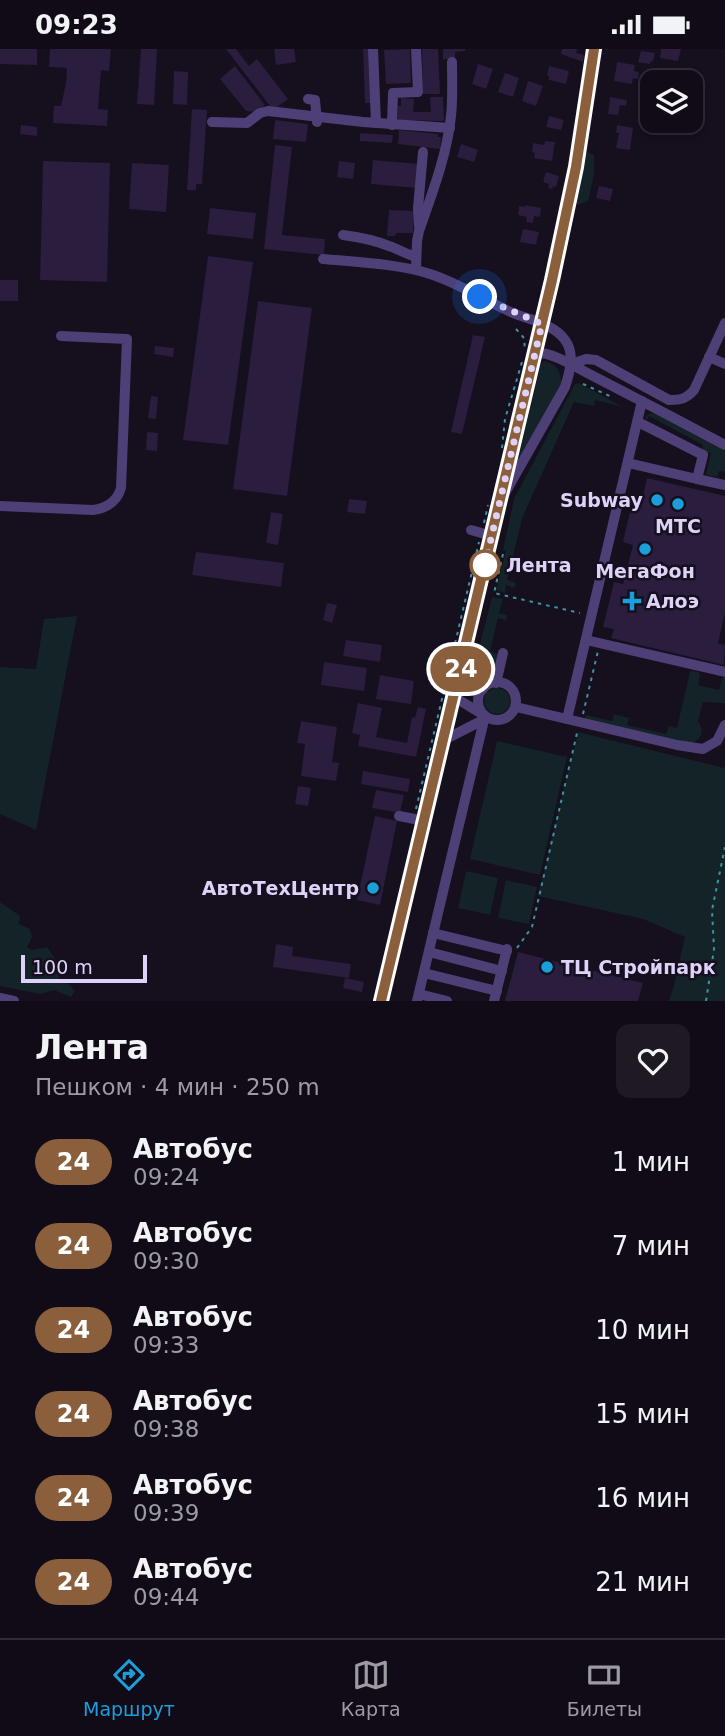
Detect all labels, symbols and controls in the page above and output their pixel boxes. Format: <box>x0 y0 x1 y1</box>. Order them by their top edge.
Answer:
text: 09:23 <box>35 10 118 40</box>
map controls <box>640 70 703 133</box>
button: layers <box>640 70 703 133</box>
your location <box>462 279 497 314</box>
place label: Subway <box>560 489 644 511</box>
marker: Subway <box>649 492 665 508</box>
marker: МТС <box>670 496 686 512</box>
place label: МТС <box>655 515 701 537</box>
marker: МегаФон <box>637 541 653 557</box>
marker: Лента <box>470 550 500 580</box>
place label: Лента <box>506 554 572 576</box>
place label: МегаФон <box>595 560 695 582</box>
place label: Алоэ <box>646 590 699 612</box>
marker: Алоэ <box>624 593 640 609</box>
line badge: 24 <box>430 646 492 692</box>
text: 24 <box>444 655 478 683</box>
place label: АвтоТехЦентр <box>202 877 359 899</box>
marker: АвтоТехЦентр <box>365 880 381 896</box>
scale bar <box>21 952 147 984</box>
text: 100 m <box>32 956 93 978</box>
place label: ТЦ Стройпарк <box>561 956 716 978</box>
marker: ТЦ Стройпарк <box>539 959 555 975</box>
button: heart <box>616 1024 690 1098</box>
text: Лента <box>35 1028 149 1067</box>
text: Пешком · 4 мин · 250 m <box>35 1074 320 1100</box>
text: Автобус <box>133 1134 253 1164</box>
text: 1 мин <box>612 1147 690 1177</box>
text: 24 <box>57 1148 90 1176</box>
text: 09:24 <box>133 1164 199 1190</box>
text: Автобус <box>133 1218 253 1248</box>
text: 7 мин <box>612 1231 690 1261</box>
text: 24 <box>57 1232 90 1260</box>
text: 09:30 <box>133 1248 199 1274</box>
text: Автобус <box>133 1302 253 1332</box>
text: 10 мин <box>595 1315 690 1345</box>
text: 24 <box>57 1316 90 1344</box>
text: 09:33 <box>133 1332 199 1358</box>
text: Автобус <box>133 1386 253 1416</box>
text: 15 мин <box>595 1399 690 1429</box>
text: 24 <box>57 1400 90 1428</box>
text: 09:38 <box>133 1416 199 1442</box>
text: Автобус <box>133 1470 253 1500</box>
text: 16 мин <box>595 1483 690 1513</box>
text: 24 <box>57 1484 90 1512</box>
text: 09:39 <box>133 1500 199 1526</box>
text: Автобус <box>133 1554 253 1584</box>
text: 21 мин <box>595 1567 690 1597</box>
text: 24 <box>57 1568 90 1596</box>
text: 09:44 <box>133 1584 199 1610</box>
tab: Маршрут <box>83 1656 175 1720</box>
tab: Карта <box>341 1656 401 1720</box>
tab: Билеты <box>567 1656 642 1720</box>

